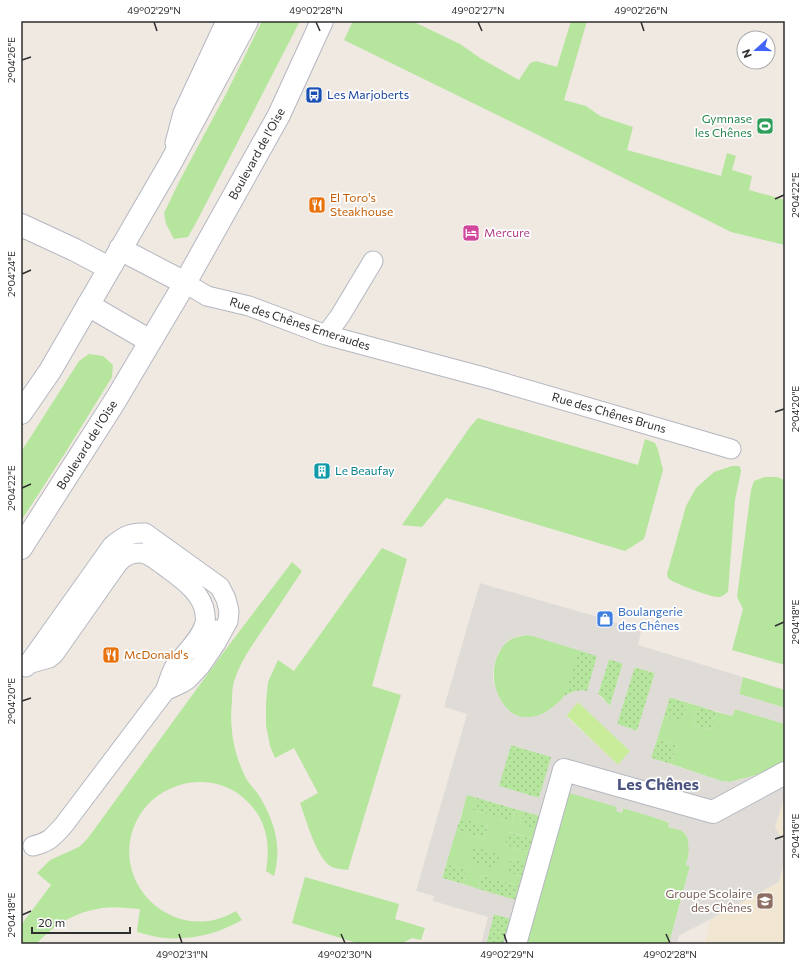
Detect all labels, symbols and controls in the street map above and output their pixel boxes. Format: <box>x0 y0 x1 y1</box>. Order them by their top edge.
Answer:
text: 49°02'29"N <box>127 4 181 16</box>
text: 49°02'28"N <box>289 4 343 16</box>
text: 49°02'27"N <box>452 4 504 16</box>
text: 49°02'26"N <box>614 4 668 16</box>
north arrow <box>736 30 776 70</box>
text: 2°04'26"E <box>5 37 17 83</box>
text: N <box>739 48 754 60</box>
bus stop icon: Les Marjoberts <box>304 85 324 105</box>
place label: Les Marjoberts <box>327 87 409 101</box>
street label: Boulevard de l'Oise <box>225 105 287 202</box>
place label: Gymnase les Chênes <box>695 111 752 139</box>
sports icon: Gymnase les Chênes <box>755 116 775 136</box>
text: 2°04'22"E <box>789 172 801 218</box>
place label: El Toro's Steakhouse <box>330 190 393 218</box>
restaurant icon: El Toro's Steakhouse <box>307 195 327 215</box>
hotel icon: Mercure <box>461 223 481 243</box>
place label: Mercure <box>484 225 530 239</box>
text: 2°04'24"E <box>5 251 17 297</box>
street label: Rue des Chênes Emeraudes <box>228 294 372 352</box>
text: 2°04'20"E <box>789 386 801 432</box>
street label: Rue des Chênes Bruns <box>550 389 668 435</box>
street label: Boulevard de l'Oise <box>53 397 119 492</box>
building icon: Le Beaufay <box>312 461 332 481</box>
place label: Le Beaufay <box>335 463 395 477</box>
text: 2°04'22"E <box>5 465 17 511</box>
text: 2°04'18"E <box>789 600 801 644</box>
place label: Boulangerie des Chênes <box>618 604 683 632</box>
shop icon: Boulangerie des Chênes <box>595 609 615 629</box>
restaurant icon: McDonald's <box>101 645 121 665</box>
place label: McDonald's <box>124 647 188 661</box>
text: 2°04'20"E <box>5 678 17 724</box>
district label: Les Chênes <box>617 774 699 793</box>
text: 2°04'16"E <box>789 814 801 858</box>
place label: Groupe Scolaire des Chênes <box>666 886 752 914</box>
school or university icon: Groupe Scolaire des Chênes <box>755 891 775 911</box>
text: 2°04'18"E <box>5 893 17 937</box>
scale bar <box>32 909 130 935</box>
text: 20 m <box>38 915 65 929</box>
text: 49°02'31"N <box>156 948 208 960</box>
text: 49°02'30"N <box>318 948 372 960</box>
text: 49°02'29"N <box>480 948 534 960</box>
text: 49°02'28"N <box>643 948 697 960</box>

